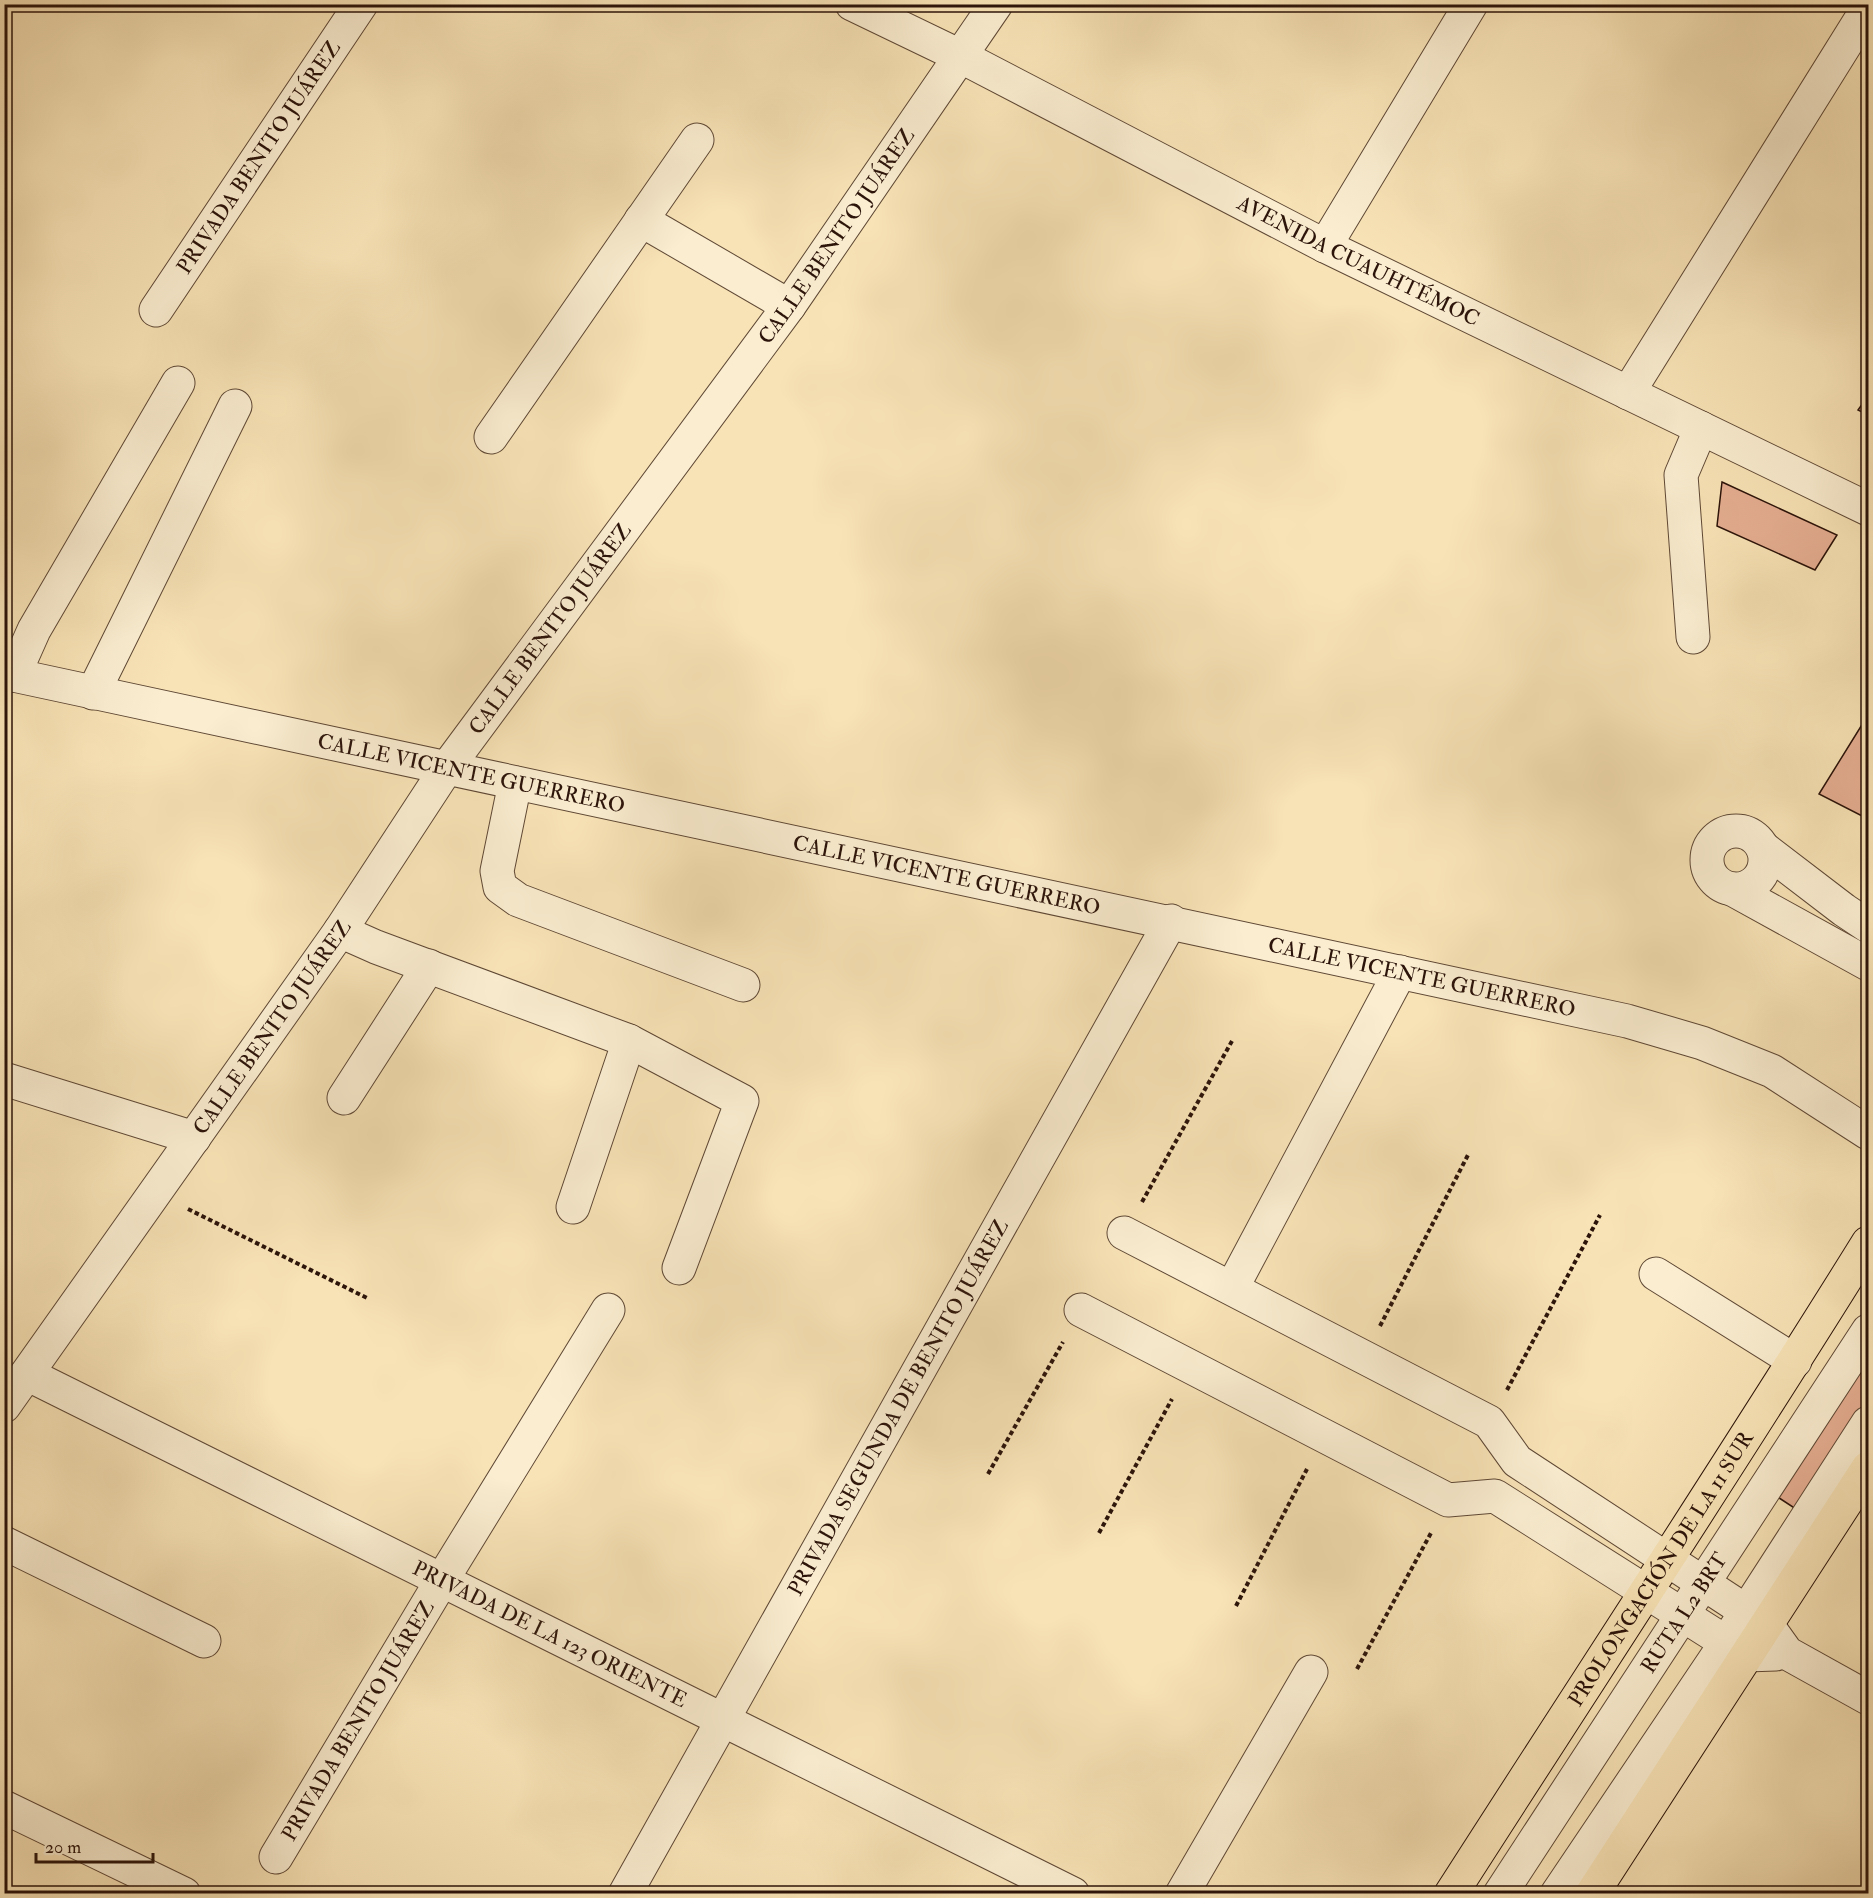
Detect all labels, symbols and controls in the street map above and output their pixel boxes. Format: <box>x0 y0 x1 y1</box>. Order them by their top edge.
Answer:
street label: PRIVADA BENITO JUÁREZ <box>171 35 346 279</box>
street label: CALLE BENITO JUÁREZ <box>752 123 921 349</box>
street label: AVENIDA CUAUHTÉMOC <box>1232 189 1484 332</box>
street label: CALLE BENITO JUÁREZ <box>463 517 637 740</box>
street label: CALLE VICENTE GUERRERO <box>315 727 628 819</box>
street label: CALLE VICENTE GUERRERO <box>790 829 1103 921</box>
street label: CALLE BENITO JUÁREZ <box>187 915 357 1140</box>
street label: CALLE VICENTE GUERRERO <box>1266 931 1578 1023</box>
street label: PRIVADA SEGUNDA DE BENITO JUÁREZ <box>782 1214 1015 1600</box>
street label: PROLONGACIÓN DE LA 11 SUR <box>1562 1425 1760 1712</box>
street label: RUTA L2 BRT <box>1635 1547 1733 1678</box>
street label: PRIVADA DE LA 123 ORIENTE <box>408 1554 692 1714</box>
street label: PRIVADA BENITO JUÁREZ <box>275 1595 440 1846</box>
scale bar <box>36 1826 153 1864</box>
text: 20 m <box>45 1836 81 1859</box>

